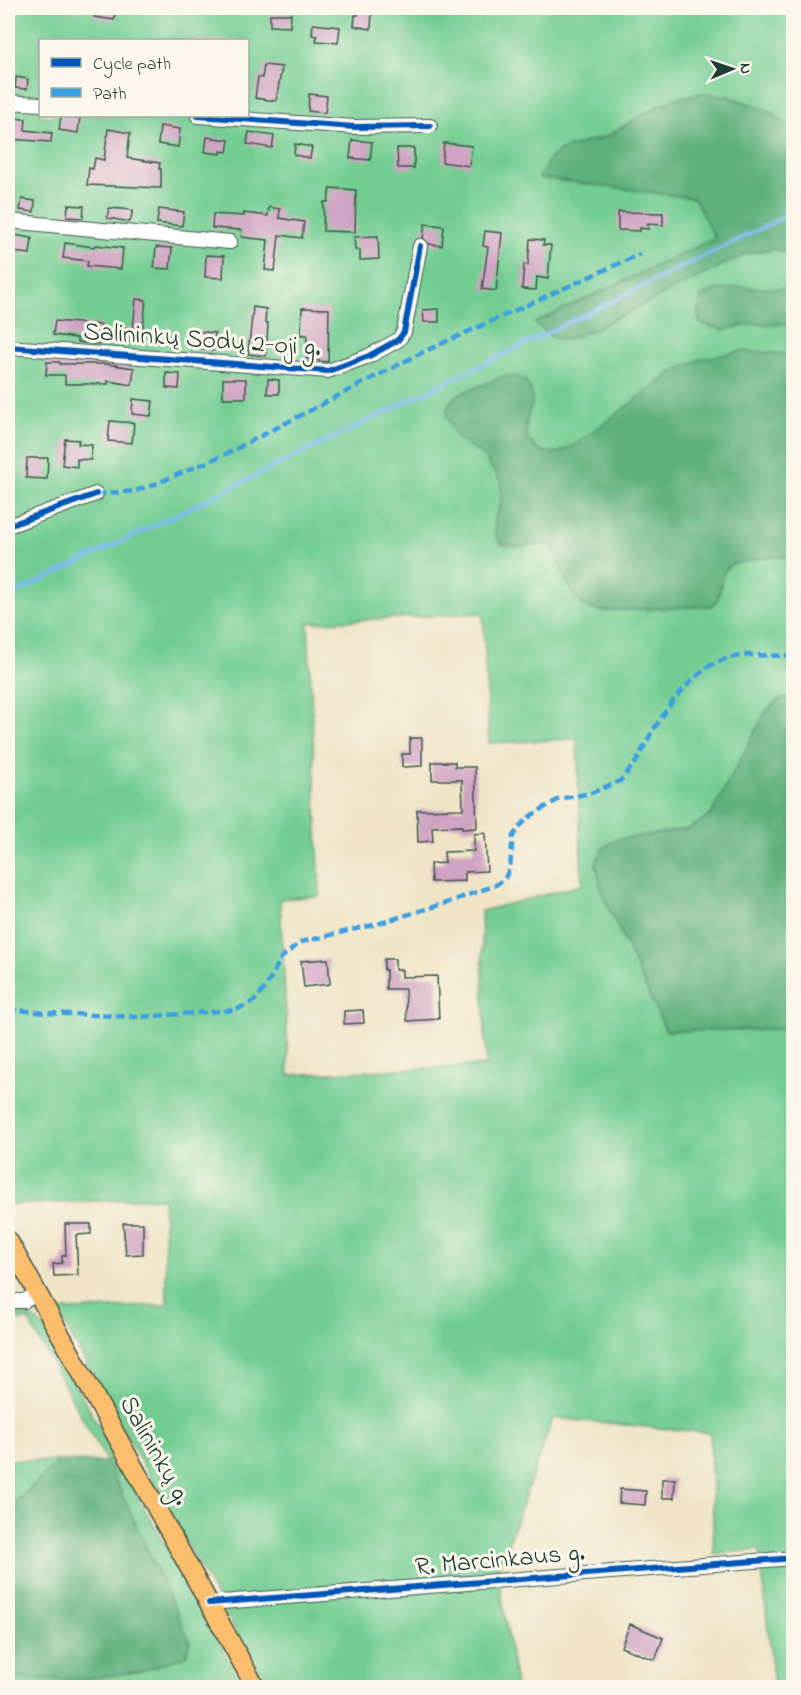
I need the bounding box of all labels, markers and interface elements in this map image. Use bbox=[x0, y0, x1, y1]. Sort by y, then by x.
legend bbox=[39, 39, 249, 117]
north arrow bbox=[702, 39, 762, 99]
text: Cycle path bbox=[93, 52, 171, 78]
text: N bbox=[733, 63, 757, 75]
text: Path bbox=[93, 82, 127, 108]
street label: Salininkų Sodų 2-oji g. bbox=[82, 314, 322, 368]
street label: Salininkų g. bbox=[108, 1389, 200, 1513]
street label: R. Marcinkaus g. bbox=[414, 1535, 586, 1587]

